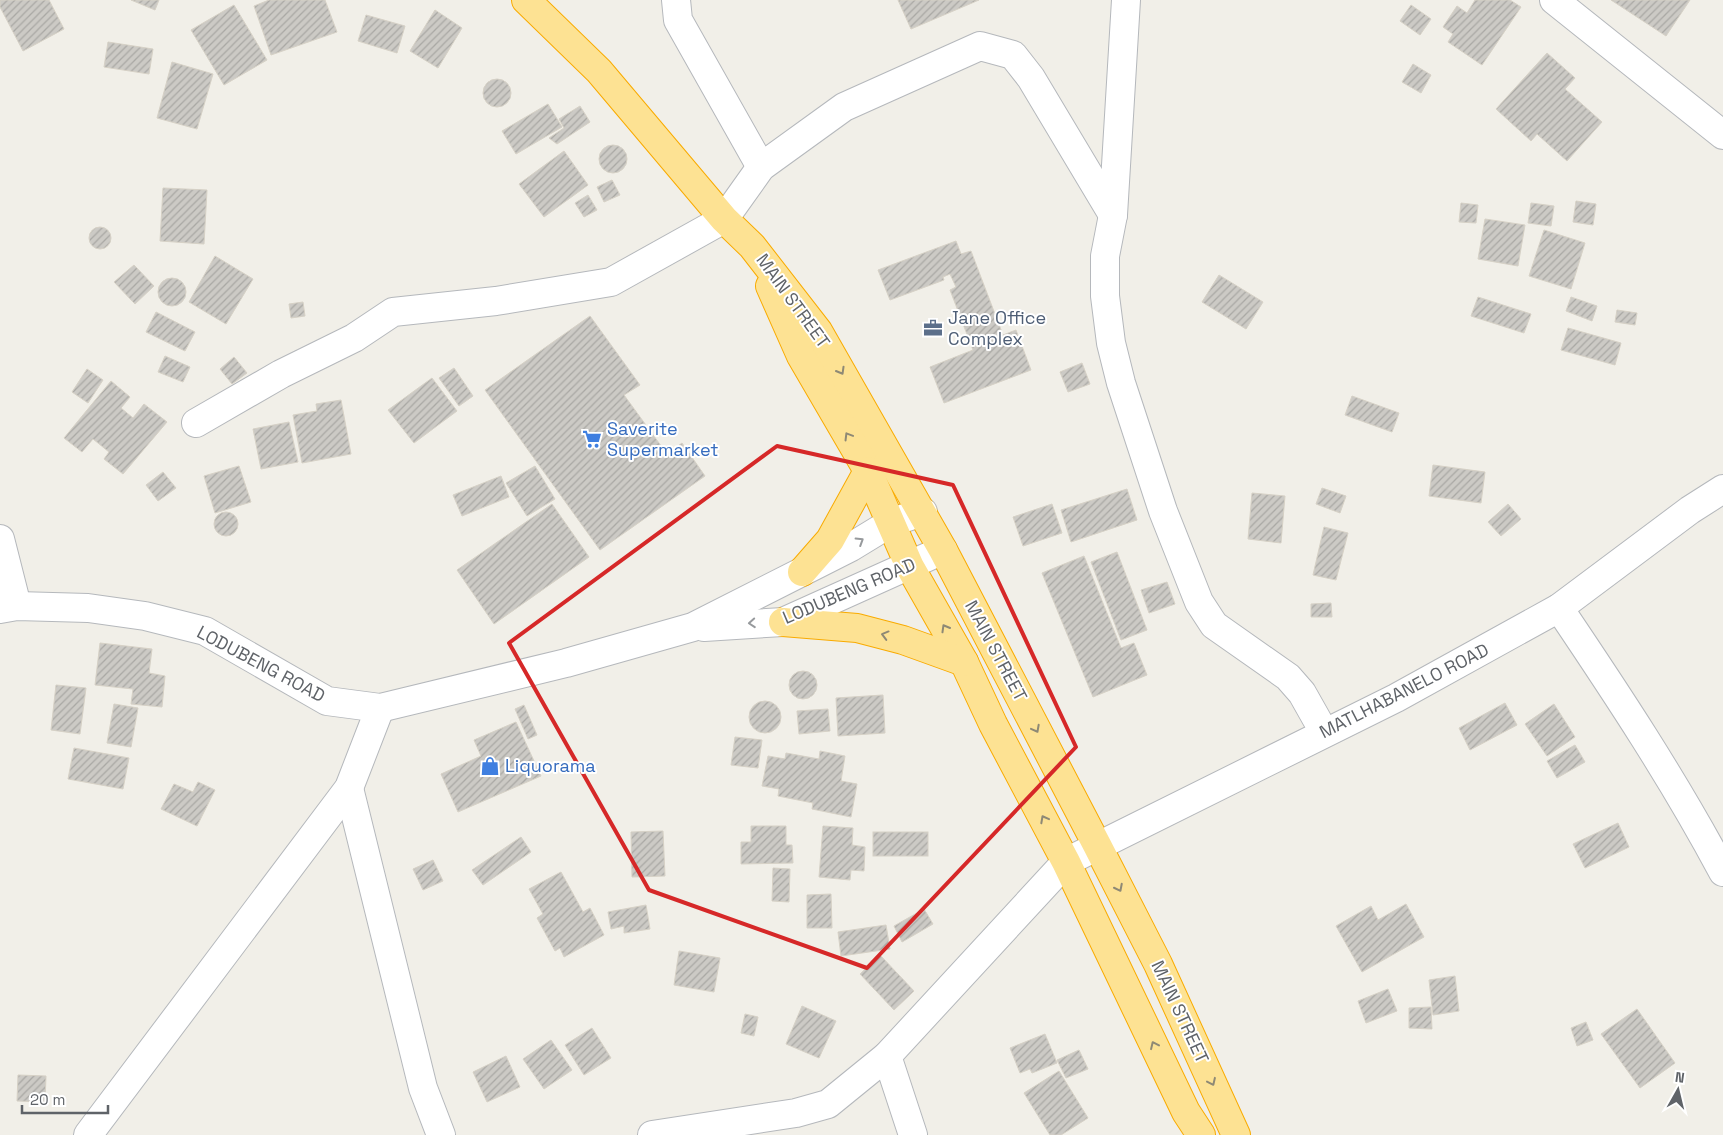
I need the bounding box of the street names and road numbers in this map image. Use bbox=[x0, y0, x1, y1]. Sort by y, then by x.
street label: MAIN STREET bbox=[751, 249, 836, 353]
street label: LODUBENG ROAD bbox=[779, 552, 919, 629]
street label: MAIN STREET bbox=[960, 596, 1033, 706]
street label: LODUBENG ROAD bbox=[193, 620, 329, 707]
street label: MATLHABANELO ROAD bbox=[1315, 638, 1492, 743]
street label: MAIN STREET bbox=[1147, 957, 1215, 1067]

